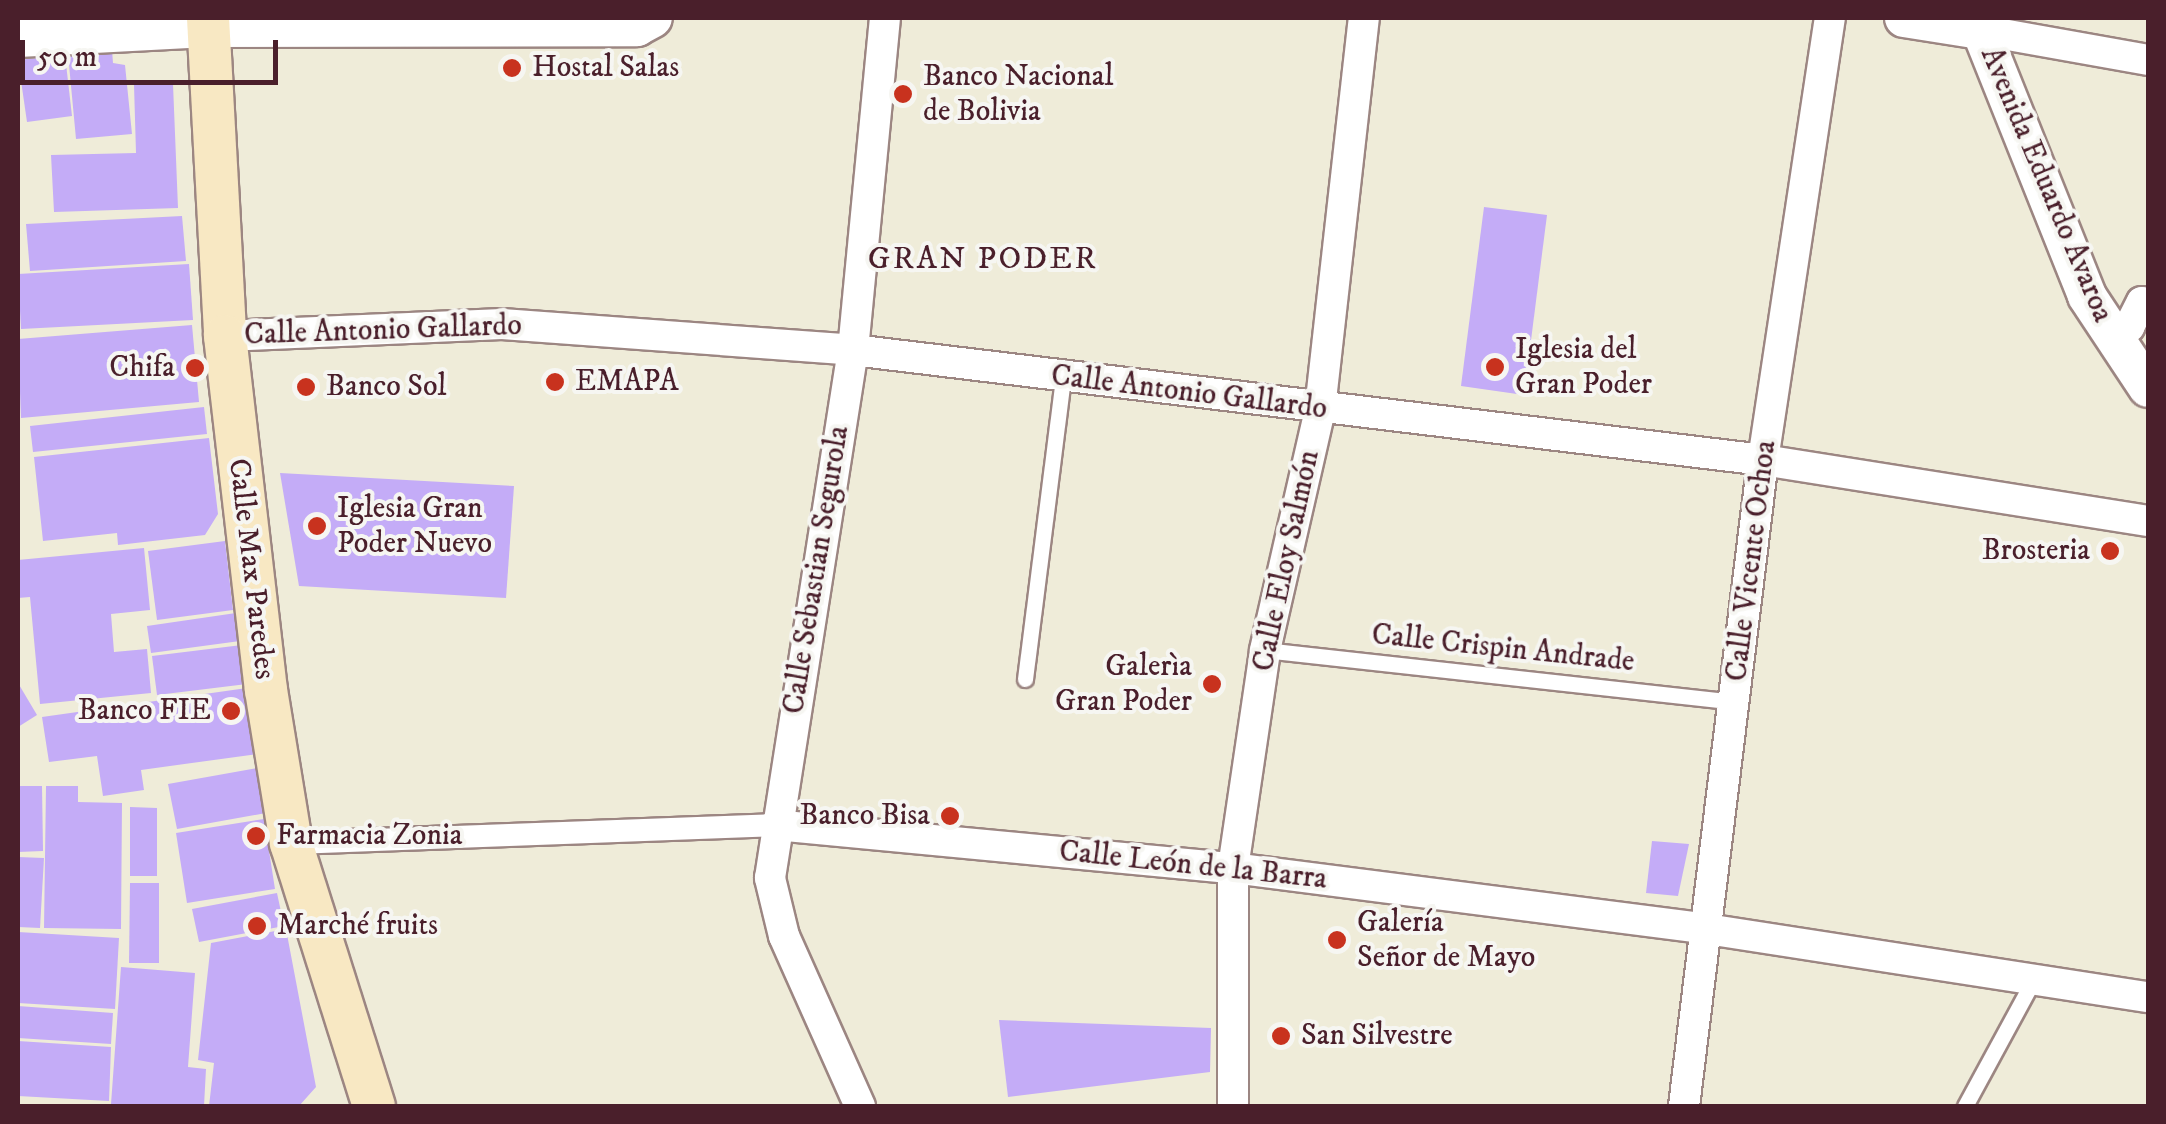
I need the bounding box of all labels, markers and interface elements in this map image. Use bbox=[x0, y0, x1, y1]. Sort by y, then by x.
scale bar bbox=[25, 20, 282, 82]
text: 50 m bbox=[37, 39, 97, 76]
street label: Avenida Eduardo Avaroa bbox=[1972, 42, 2120, 328]
place label: Hostal Salas bbox=[532, 50, 679, 86]
marker: Hostal Salas bbox=[501, 57, 523, 79]
place label: Banco Nacional de Bolivia bbox=[923, 59, 1114, 130]
marker: Banco Nacional de Bolivia bbox=[892, 83, 914, 105]
district label: GRAN PODER bbox=[868, 240, 1098, 278]
street label: Calle Antonio Gallardo bbox=[244, 308, 522, 354]
place label: Iglesia del Gran Poder bbox=[1515, 332, 1652, 402]
place label: Chifa bbox=[109, 350, 175, 386]
marker: Iglesia del Gran Poder bbox=[1484, 356, 1506, 378]
marker: Chifa bbox=[184, 357, 206, 379]
street label: Calle Antonio Gallardo bbox=[1049, 358, 1329, 428]
place label: EMAPA bbox=[575, 364, 678, 400]
place label: Banco Sol bbox=[326, 369, 446, 405]
marker: EMAPA bbox=[544, 371, 566, 393]
marker: Banco Sol bbox=[295, 376, 317, 398]
street label: Calle Sebastian Segurola bbox=[776, 423, 858, 717]
street label: Calle Vicente Ochoa bbox=[1719, 439, 1785, 683]
street label: Calle Eloy Salmón bbox=[1246, 447, 1328, 675]
street label: Calle Max Paredes bbox=[220, 457, 282, 681]
place label: Iglesia Gran Poder Nuevo bbox=[337, 491, 492, 562]
marker: Iglesia Gran Poder Nuevo bbox=[306, 515, 328, 537]
place label: Brosteria bbox=[1982, 533, 2090, 569]
marker: Brosteria bbox=[2099, 540, 2121, 562]
street label: Calle Crispin Andrade bbox=[1370, 617, 1636, 681]
place label: Galerìa Gran Poder bbox=[1055, 649, 1192, 720]
marker: Galerìa Gran Poder bbox=[1201, 673, 1223, 695]
place label: Banco FIE bbox=[78, 693, 211, 729]
marker: Banco FIE bbox=[220, 700, 242, 722]
place label: Banco Bisa bbox=[799, 798, 930, 834]
marker: Banco Bisa bbox=[939, 805, 961, 827]
place label: Farmacia Zonia bbox=[276, 818, 463, 854]
marker: Farmacia Zonia bbox=[245, 825, 267, 847]
street label: Calle León de la Barra bbox=[1057, 834, 1329, 898]
place label: Galería Señor de Mayo bbox=[1357, 905, 1535, 976]
place label: Marché fruits bbox=[277, 908, 438, 944]
marker: Marché fruits bbox=[246, 915, 268, 937]
marker: Galería Señor de Mayo bbox=[1326, 929, 1348, 951]
place label: San Silvestre bbox=[1301, 1018, 1453, 1054]
marker: San Silvestre bbox=[1270, 1025, 1292, 1047]

